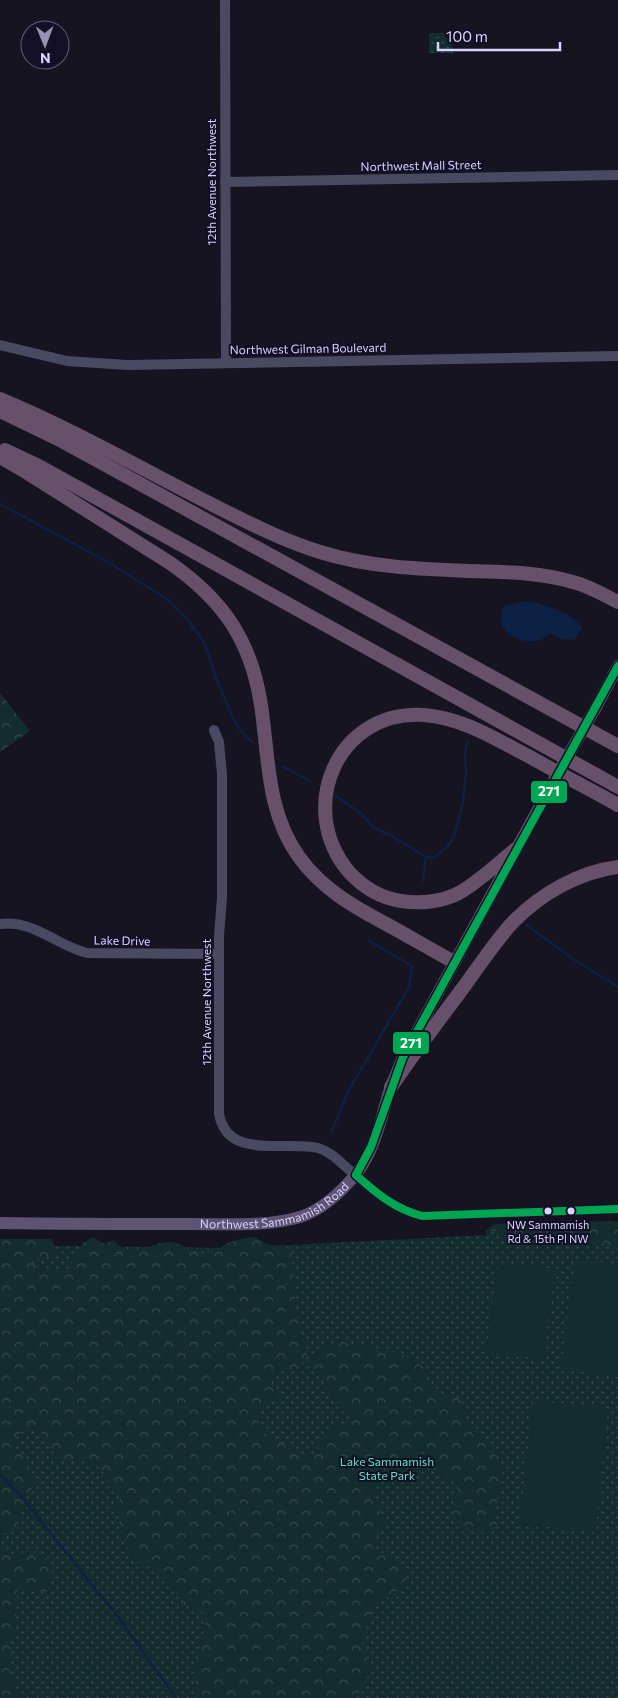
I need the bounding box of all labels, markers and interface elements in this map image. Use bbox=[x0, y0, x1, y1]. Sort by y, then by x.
north arrow bbox=[20, 20, 70, 70]
scale bar bbox=[438, 20, 560, 52]
text: 100 m bbox=[446, 27, 488, 45]
text: N bbox=[40, 50, 51, 67]
street label: 12th Avenue Northwest bbox=[204, 118, 218, 245]
street label: Northwest Mall Street bbox=[360, 157, 482, 173]
street label: Northwest Gilman Boulevard bbox=[230, 340, 386, 356]
line badge: 271 bbox=[530, 780, 568, 804]
text: 271 bbox=[538, 782, 560, 799]
street label: Lake Drive bbox=[93, 933, 151, 947]
street label: 12th Avenue Northwest bbox=[199, 938, 213, 1065]
line badge: 271 bbox=[392, 1031, 430, 1055]
text: 271 bbox=[400, 1034, 422, 1051]
street label: Northwest Sammamish Road bbox=[200, 1179, 351, 1230]
marker: NW Sammamish Rd & 15th Pl NW bbox=[543, 1206, 553, 1216]
unlabelled marker bbox=[566, 1206, 576, 1216]
place label: NW Sammamish Rd & 15th Pl NW bbox=[507, 1218, 589, 1245]
park label: Lake Sammamish State Park bbox=[340, 1454, 434, 1482]

